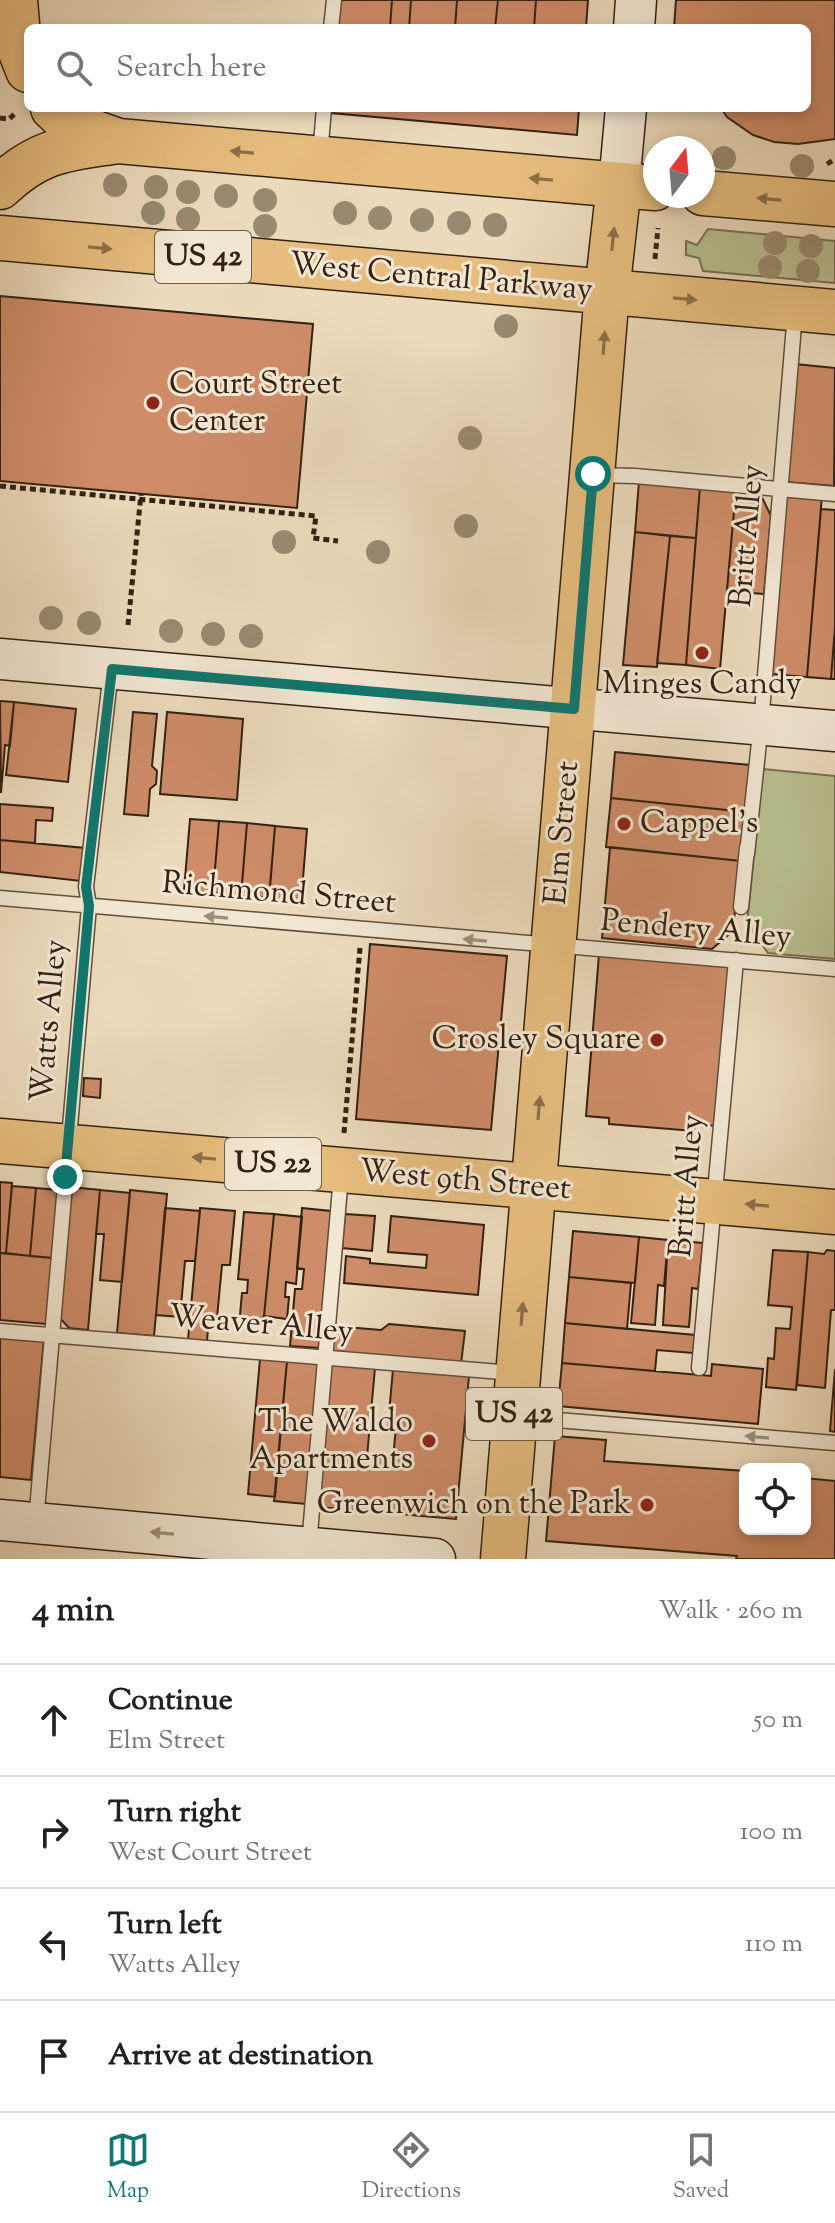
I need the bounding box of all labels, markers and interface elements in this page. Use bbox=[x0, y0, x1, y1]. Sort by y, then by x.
search box bbox=[24, 24, 811, 112]
icon: search bbox=[52, 46, 96, 90]
text: Search here bbox=[116, 47, 266, 90]
north arrow bbox=[643, 136, 715, 208]
one-way arrow bbox=[229, 145, 254, 158]
one-way arrow bbox=[528, 172, 553, 185]
one-way arrow bbox=[756, 192, 781, 205]
one-way arrow bbox=[607, 226, 620, 251]
road number: US 42 bbox=[155, 231, 251, 283]
one-way arrow bbox=[88, 241, 113, 254]
street label: West Central Parkway bbox=[287, 242, 595, 314]
one-way arrow bbox=[673, 293, 698, 306]
one-way arrow bbox=[598, 330, 611, 355]
place label: Court Street Center bbox=[169, 362, 342, 445]
marker: Court Street Center bbox=[144, 394, 162, 412]
route start bbox=[575, 456, 611, 492]
street label: Britt Alley bbox=[719, 462, 777, 610]
marker: Minges Candy bbox=[693, 644, 711, 662]
place label: Minges Candy bbox=[602, 662, 802, 708]
street label: Elm Street bbox=[534, 759, 592, 907]
place label: Cappel's bbox=[640, 801, 758, 847]
marker: Cappel's bbox=[615, 815, 633, 833]
street label: Richmond Street bbox=[160, 861, 398, 927]
street label: Pendery Alley bbox=[599, 899, 793, 961]
one-way arrow bbox=[203, 910, 228, 923]
one-way arrow bbox=[462, 933, 487, 946]
street label: Watts Alley bbox=[20, 938, 80, 1104]
place label: Crosley Square bbox=[431, 1017, 641, 1063]
marker: Crosley Square bbox=[648, 1031, 666, 1049]
one-way arrow bbox=[533, 1095, 546, 1120]
street label: Britt Alley bbox=[659, 1112, 717, 1260]
road number: US 22 bbox=[225, 1138, 321, 1190]
street label: West 9th Street bbox=[357, 1149, 573, 1213]
one-way arrow bbox=[191, 1152, 216, 1165]
route end bbox=[47, 1159, 83, 1195]
one-way arrow bbox=[744, 1198, 769, 1211]
street label: Weaver Alley bbox=[167, 1294, 355, 1356]
one-way arrow bbox=[516, 1301, 529, 1326]
road number: US 42 bbox=[466, 1388, 562, 1440]
place label: The Waldo Apartments bbox=[249, 1400, 413, 1483]
one-way arrow bbox=[744, 1430, 769, 1443]
marker: The Waldo Apartments bbox=[420, 1432, 438, 1450]
map controls bbox=[739, 1463, 811, 1535]
button: locate bbox=[739, 1463, 811, 1535]
place label: Greenwich on the Park bbox=[317, 1482, 631, 1528]
marker: Greenwich on the Park bbox=[638, 1496, 656, 1514]
one-way arrow bbox=[149, 1526, 174, 1539]
text: 4 min bbox=[32, 1587, 114, 1636]
text: Walk · 260 m bbox=[658, 1593, 803, 1630]
text: Continue bbox=[108, 1680, 233, 1723]
icon: ahead bbox=[32, 1698, 76, 1742]
text: 50 m bbox=[753, 1702, 803, 1739]
text: Elm Street bbox=[108, 1723, 225, 1760]
text: Turn right bbox=[108, 1792, 241, 1835]
icon: right bbox=[32, 1810, 76, 1854]
text: 100 m bbox=[740, 1814, 803, 1851]
text: West Court Street bbox=[108, 1835, 312, 1872]
text: Turn left bbox=[108, 1904, 222, 1947]
icon: left bbox=[32, 1922, 76, 1966]
text: 110 m bbox=[745, 1926, 803, 1963]
text: Watts Alley bbox=[108, 1947, 241, 1984]
icon: arrive bbox=[32, 2034, 76, 2078]
text: Arrive at destination bbox=[108, 2035, 373, 2078]
tab: Map bbox=[106, 2128, 150, 2208]
tab: Directions bbox=[362, 2128, 461, 2208]
tab: Saved bbox=[673, 2128, 729, 2208]

